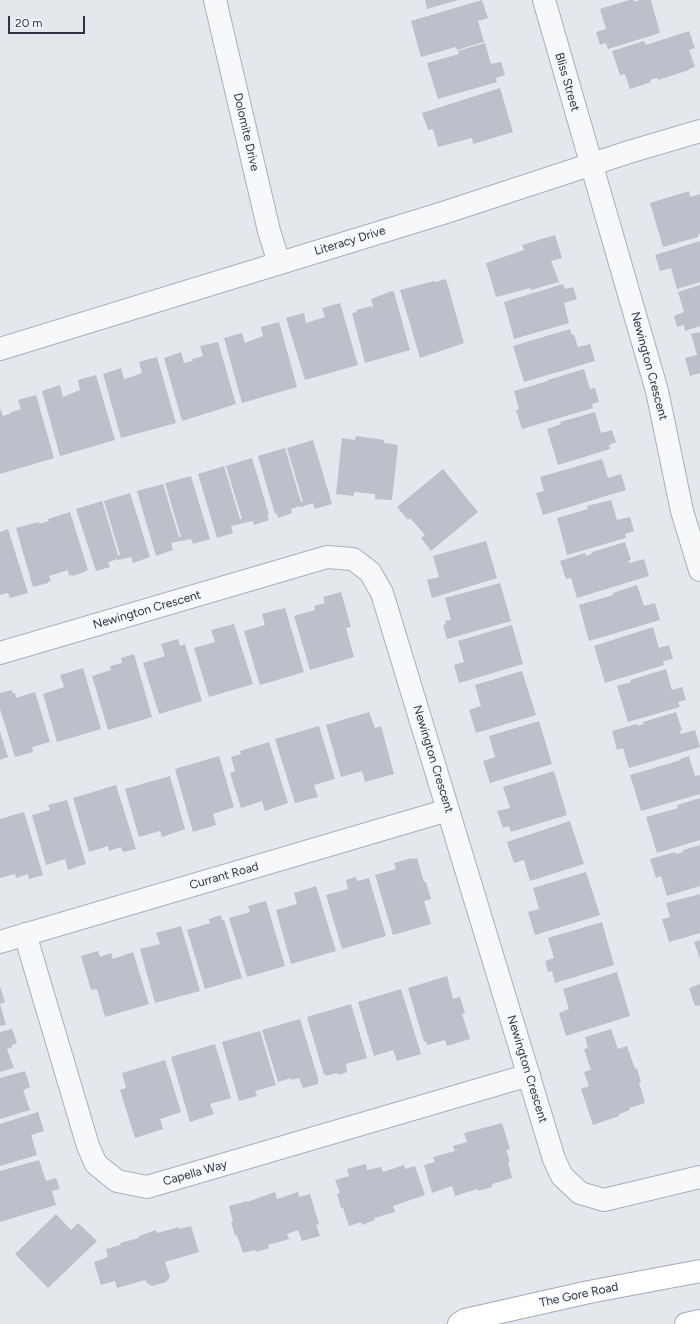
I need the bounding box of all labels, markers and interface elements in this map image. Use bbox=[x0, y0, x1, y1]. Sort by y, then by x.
scale bar bbox=[10, 8, 87, 34]
text: 20 m bbox=[15, 16, 43, 30]
street label: Bliss Street bbox=[552, 51, 582, 113]
street label: Dolomite Drive bbox=[230, 92, 262, 172]
street label: Literacy Drive bbox=[313, 223, 387, 259]
street label: Newington Crescent bbox=[628, 310, 670, 422]
street label: Newington Crescent bbox=[91, 588, 203, 632]
street label: Newington Crescent bbox=[410, 703, 456, 815]
street label: Currant Road bbox=[188, 859, 260, 893]
street label: Newington Crescent bbox=[504, 1013, 550, 1125]
street label: Capella Way bbox=[161, 1157, 229, 1189]
street label: The Gore Road bbox=[538, 1280, 620, 1310]

